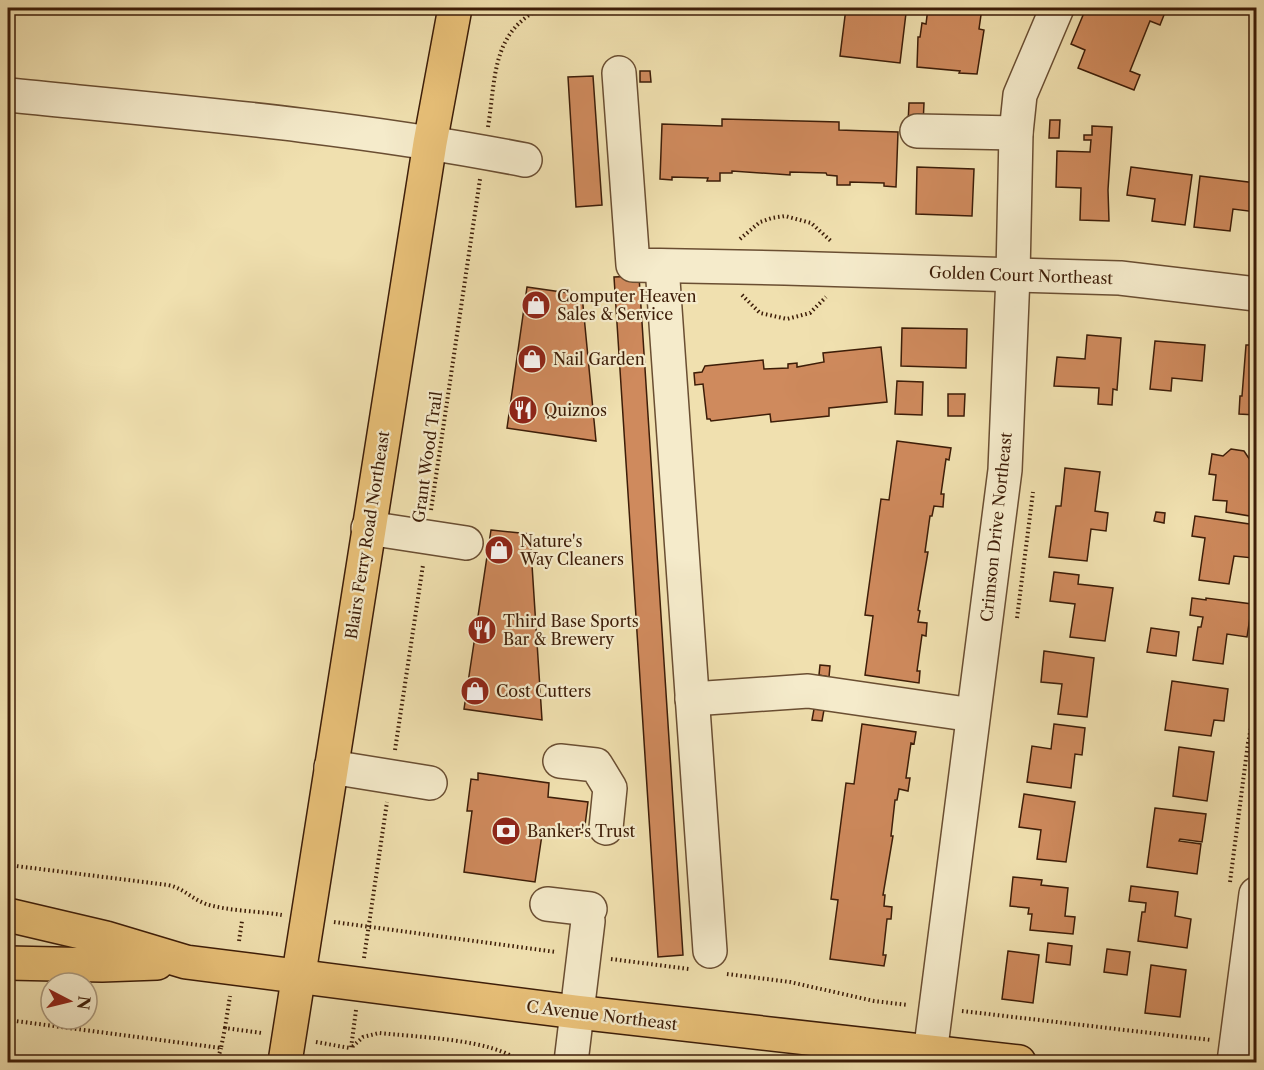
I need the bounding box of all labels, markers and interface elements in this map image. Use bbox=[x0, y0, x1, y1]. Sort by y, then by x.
street label: Golden Court Northeast bbox=[929, 262, 1114, 288]
place label: Computer Heaven Sales & Service bbox=[557, 286, 697, 324]
shop icon: Computer Heaven Sales & Service bbox=[520, 289, 552, 321]
shop icon: Nail Garden bbox=[516, 343, 548, 375]
place label: Nail Garden bbox=[553, 349, 645, 369]
street label: Grant Wood Trail bbox=[408, 390, 446, 524]
restaurant icon: Quiznos bbox=[507, 394, 539, 426]
place label: Quiznos bbox=[544, 400, 607, 420]
street label: Blairs Ferry Road Northeast bbox=[341, 429, 393, 641]
street label: Crimson Drive Northeast bbox=[976, 431, 1016, 623]
place label: Nature's Way Cleaners bbox=[519, 531, 624, 569]
shop icon: Nature's Way Cleaners bbox=[483, 534, 515, 566]
place label: Third Base Sports Bar & Brewery bbox=[503, 611, 639, 649]
restaurant icon: Third Base Sports Bar & Brewery bbox=[466, 614, 498, 646]
shop icon: Cost Cutters bbox=[459, 675, 491, 707]
place label: Cost Cutters bbox=[496, 681, 591, 701]
bank icon: Banker's Trust bbox=[490, 815, 522, 847]
place label: Banker's Trust bbox=[527, 821, 636, 841]
north arrow bbox=[39, 971, 99, 1031]
text: N bbox=[73, 995, 95, 1011]
street label: C Avenue Northeast bbox=[525, 996, 679, 1034]

